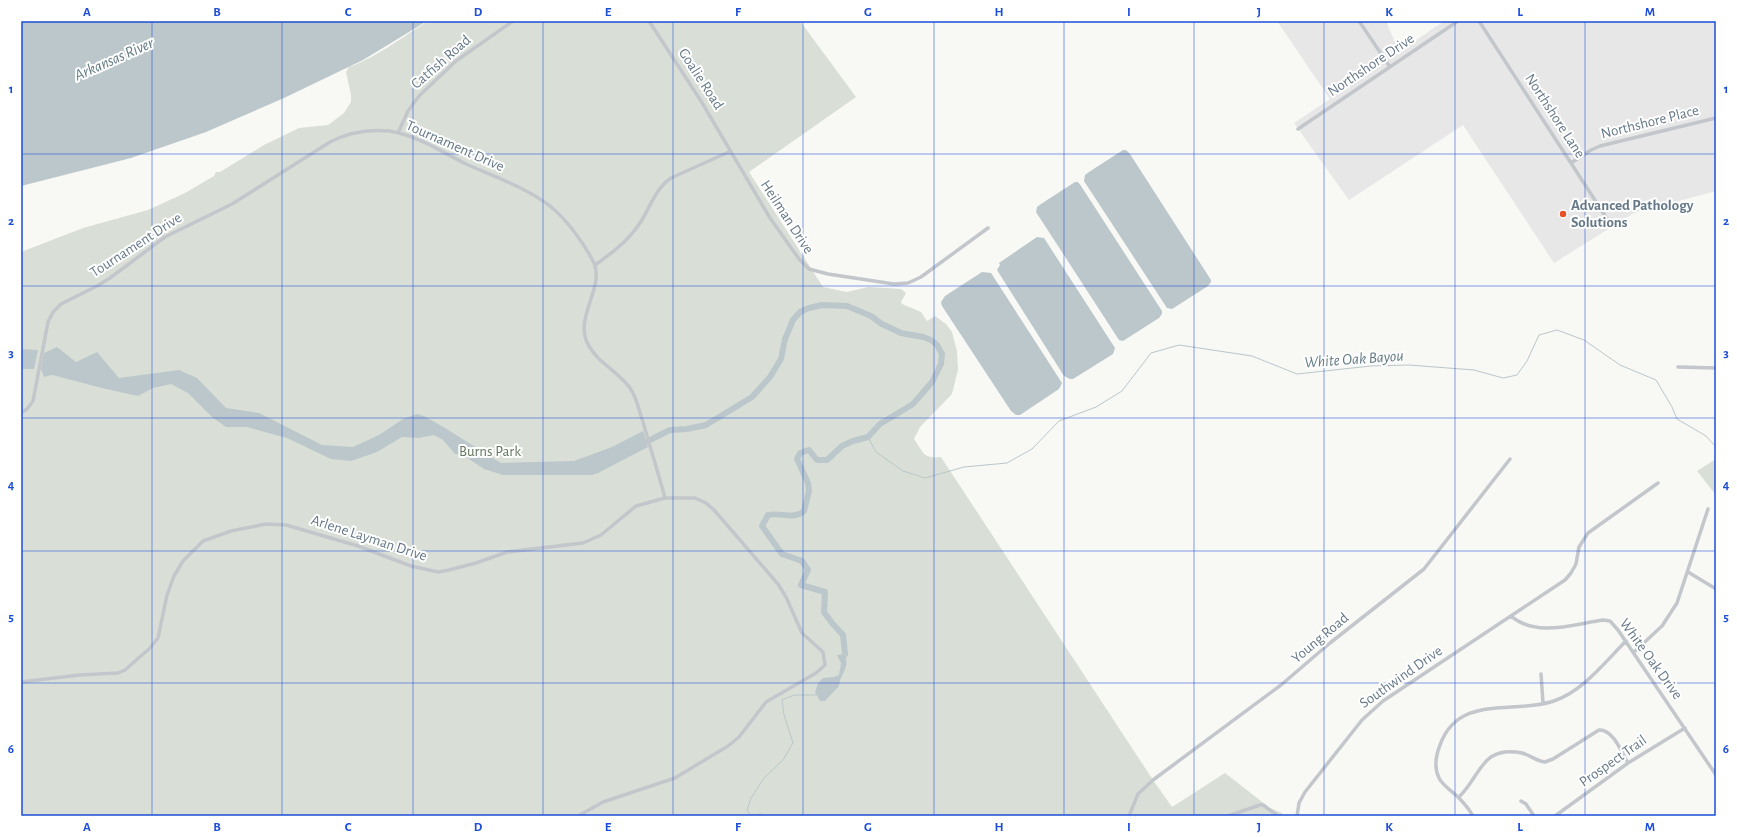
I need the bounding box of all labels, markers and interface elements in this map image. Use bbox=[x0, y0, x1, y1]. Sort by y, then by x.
text: A bbox=[83, 6, 91, 19]
text: B bbox=[213, 6, 221, 19]
text: C bbox=[345, 6, 352, 19]
text: D bbox=[474, 6, 483, 19]
text: E bbox=[605, 6, 612, 19]
text: F bbox=[735, 6, 742, 19]
text: G bbox=[864, 6, 872, 19]
text: H bbox=[994, 6, 1004, 19]
text: I bbox=[1127, 6, 1131, 19]
text: J bbox=[1257, 6, 1261, 19]
text: K bbox=[1385, 6, 1393, 19]
text: L bbox=[1517, 6, 1523, 19]
text: M bbox=[1645, 6, 1655, 19]
street label: Northshore Drive bbox=[1325, 31, 1417, 99]
street label: Catfish Road bbox=[408, 32, 474, 92]
water label: Arkansas River bbox=[71, 34, 157, 84]
street label: Goalie Road bbox=[676, 46, 726, 112]
street label: Northshore Lane bbox=[1522, 71, 1588, 161]
text: 1 bbox=[9, 83, 13, 96]
text: 1 bbox=[1724, 83, 1728, 96]
street label: Northshore Place bbox=[1599, 103, 1701, 141]
street label: Tournament Drive bbox=[404, 118, 506, 174]
street label: Heilman Drive bbox=[758, 178, 816, 257]
place label: Advanced Pathology Solutions bbox=[1571, 198, 1694, 230]
marker: Advanced Pathology Solutions bbox=[1558, 209, 1568, 219]
street label: Tournament Drive bbox=[88, 210, 184, 280]
text: 2 bbox=[8, 215, 14, 228]
text: 2 bbox=[1723, 215, 1729, 228]
text: 3 bbox=[8, 347, 14, 360]
text: 3 bbox=[1723, 347, 1729, 360]
water label: White Oak Bayou bbox=[1304, 348, 1404, 370]
park label: Burns Park bbox=[459, 444, 521, 459]
text: 4 bbox=[8, 479, 15, 492]
text: 4 bbox=[1723, 479, 1730, 492]
street label: Arlene Layman Drive bbox=[309, 512, 429, 564]
street label: Young Road bbox=[1289, 610, 1351, 666]
text: 5 bbox=[8, 611, 14, 624]
text: 5 bbox=[1723, 611, 1729, 624]
street label: White Oak Drive bbox=[1617, 616, 1685, 702]
street label: Southwind Drive bbox=[1357, 643, 1445, 711]
street label: Prospect Trail bbox=[1577, 732, 1649, 790]
text: 6 bbox=[8, 743, 14, 756]
text: 6 bbox=[1723, 743, 1729, 756]
text: A bbox=[83, 821, 91, 834]
text: B bbox=[213, 821, 221, 834]
text: C bbox=[345, 821, 352, 834]
text: D bbox=[474, 821, 483, 834]
text: E bbox=[605, 821, 612, 834]
text: F bbox=[735, 821, 742, 834]
text: G bbox=[864, 821, 872, 834]
text: H bbox=[994, 821, 1004, 834]
text: I bbox=[1127, 821, 1131, 834]
text: J bbox=[1257, 821, 1261, 834]
text: K bbox=[1385, 821, 1393, 834]
text: L bbox=[1517, 821, 1523, 834]
text: M bbox=[1645, 821, 1655, 834]

